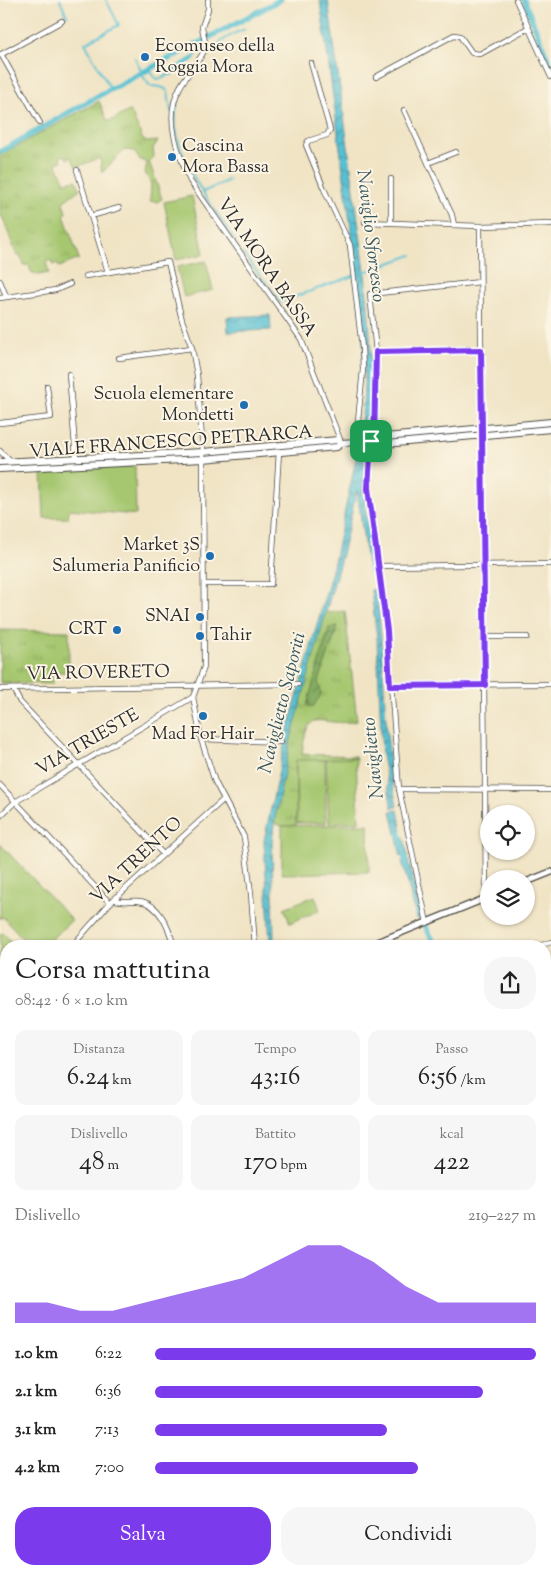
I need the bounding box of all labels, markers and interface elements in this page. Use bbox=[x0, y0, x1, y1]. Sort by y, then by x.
place label: Ecomuseo della Roggia Mora bbox=[155, 34, 275, 81]
marker: Ecomuseo della Roggia Mora bbox=[139, 51, 151, 63]
place label: Cascina Mora Bassa bbox=[182, 134, 269, 181]
marker: Cascina Mora Bassa bbox=[166, 151, 178, 163]
water label: Naviglio Sforzesco bbox=[348, 168, 392, 304]
street label: VIA MORA BASSA bbox=[210, 193, 322, 343]
place label: Scuola elementare Mondetti bbox=[93, 382, 234, 429]
marker: Scuola elementare Mondetti bbox=[238, 399, 250, 411]
street label: VIALE FRANCESCO PETRARCA bbox=[28, 420, 314, 466]
pin bbox=[350, 420, 392, 462]
icon: arrive bbox=[357, 427, 385, 455]
place label: Market 3S Salumeria Panificio bbox=[52, 533, 200, 580]
marker: Market 3S Salumeria Panificio bbox=[204, 550, 216, 562]
place label: SNAI bbox=[145, 604, 190, 630]
marker: SNAI bbox=[194, 611, 206, 623]
place label: CRT bbox=[68, 617, 107, 643]
place label: Tahir bbox=[210, 623, 252, 649]
marker: CRT bbox=[111, 624, 123, 636]
water label: Naviglietto Saporiti bbox=[252, 629, 314, 776]
marker: Tahir bbox=[194, 630, 206, 642]
street label: VIA ROVERETO bbox=[26, 660, 170, 688]
street label: VIA TRIESTE bbox=[31, 703, 145, 783]
marker: Mad For Hair bbox=[197, 710, 209, 722]
water label: Naviglietto bbox=[356, 716, 392, 800]
place label: Mad For Hair bbox=[151, 722, 255, 748]
map controls bbox=[480, 805, 535, 925]
button: locate bbox=[480, 805, 535, 860]
street label: VIA TRENTO bbox=[85, 811, 189, 911]
button: layers bbox=[480, 870, 535, 925]
text: Corsa mattutina bbox=[15, 951, 211, 991]
button: share bbox=[484, 957, 536, 1009]
text: 08:42 · 6 × 1.0 km bbox=[15, 990, 128, 1013]
text: Distanza bbox=[73, 1040, 125, 1060]
text: Tempo bbox=[254, 1040, 296, 1060]
text: Passo bbox=[435, 1040, 468, 1060]
text: 6.24 bbox=[67, 1060, 109, 1096]
text: 43:16 bbox=[250, 1060, 301, 1096]
text: 6:56 bbox=[418, 1060, 458, 1096]
text: km bbox=[109, 1071, 132, 1091]
text: /km bbox=[458, 1071, 486, 1091]
text: Dislivello bbox=[71, 1125, 128, 1145]
text: Battito bbox=[255, 1125, 296, 1145]
text: kcal bbox=[440, 1125, 464, 1145]
text: 48 bbox=[79, 1145, 104, 1181]
text: 170 bbox=[244, 1145, 277, 1181]
text: 422 bbox=[434, 1145, 470, 1181]
text: m bbox=[104, 1156, 119, 1176]
text: bpm bbox=[277, 1156, 307, 1176]
text: Dislivello bbox=[15, 1205, 80, 1228]
text: 219–227 m bbox=[468, 1205, 536, 1228]
text: 1.0 km bbox=[15, 1343, 58, 1366]
text: 6:22 bbox=[95, 1343, 122, 1366]
text: 2.1 km bbox=[15, 1381, 57, 1404]
text: 6:36 bbox=[95, 1381, 121, 1404]
text: 3.1 km bbox=[15, 1419, 56, 1442]
text: 7:13 bbox=[95, 1419, 119, 1442]
text: 4.2 km bbox=[15, 1457, 60, 1480]
text: 7:00 bbox=[95, 1457, 124, 1480]
button: Salva bbox=[15, 1507, 271, 1565]
button: Condividi bbox=[281, 1507, 536, 1565]

